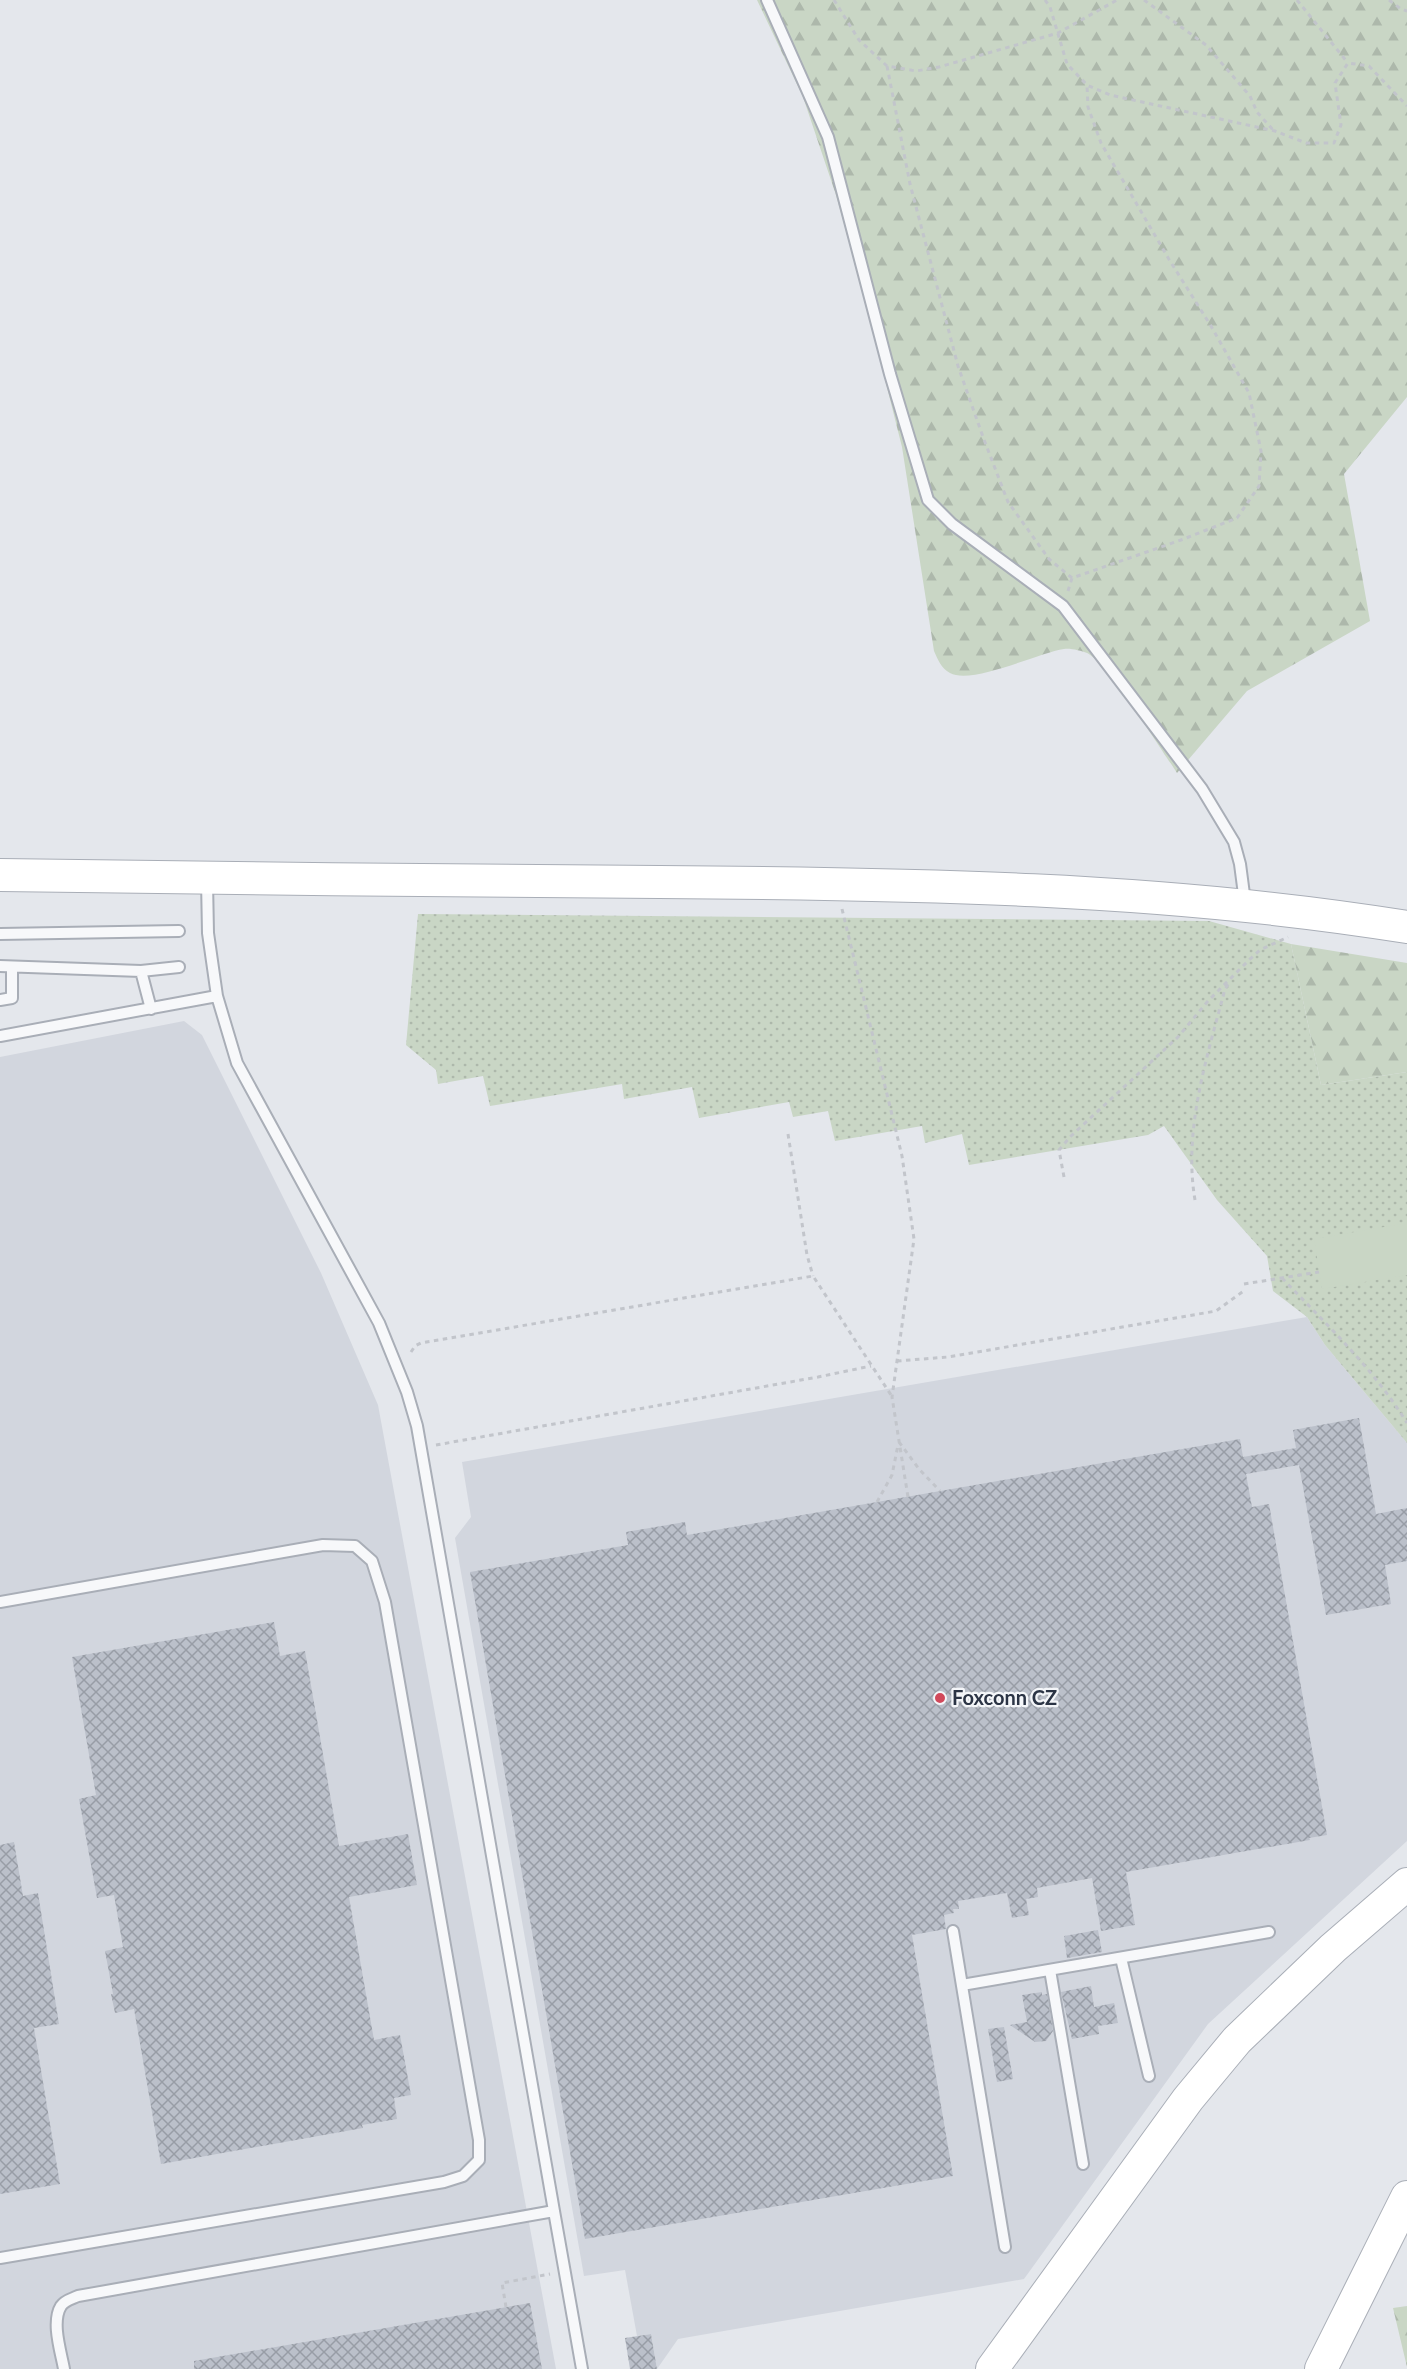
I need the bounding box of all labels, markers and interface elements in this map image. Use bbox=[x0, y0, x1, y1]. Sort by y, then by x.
place label: Foxconn CZ bbox=[952, 1685, 1057, 1709]
marker: Foxconn CZ bbox=[933, 1691, 947, 1705]

